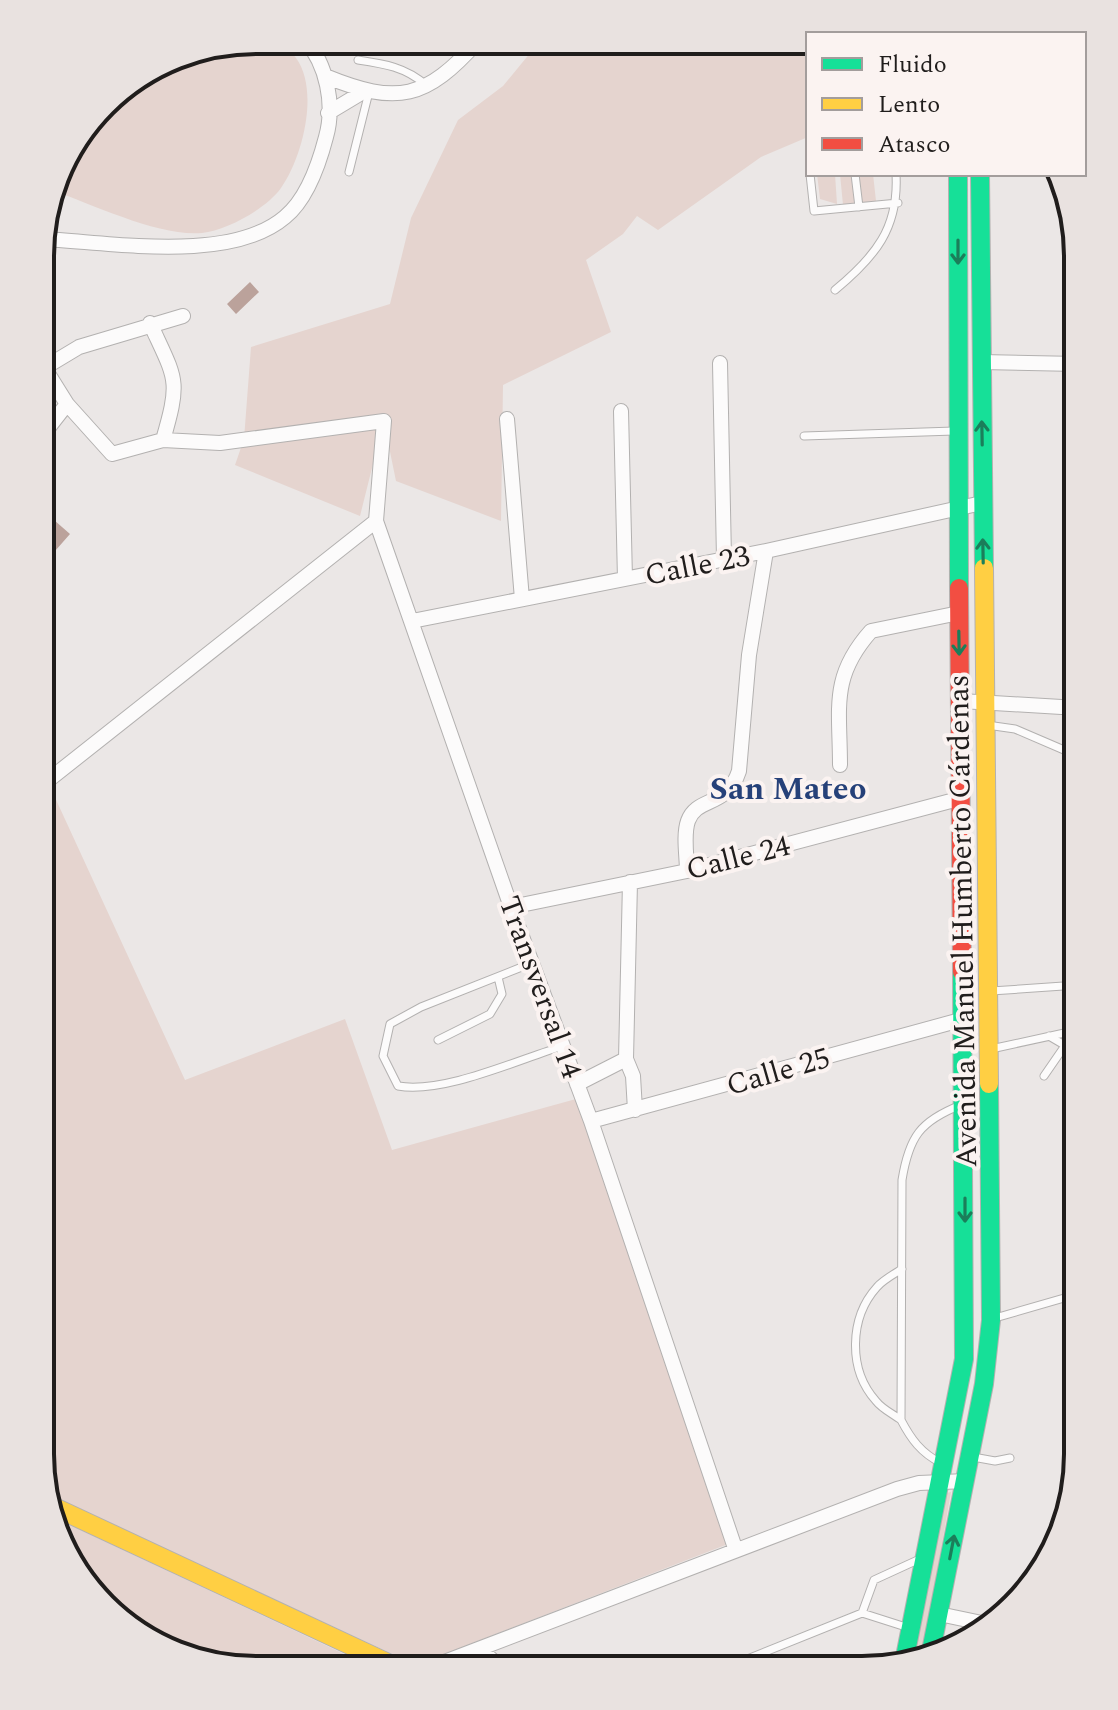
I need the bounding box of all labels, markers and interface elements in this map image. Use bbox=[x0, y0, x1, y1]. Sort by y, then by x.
legend bbox=[806, 32, 1086, 176]
text: Fluido bbox=[878, 47, 947, 83]
text: Lento bbox=[878, 87, 940, 123]
text: Atasco bbox=[878, 127, 950, 163]
one-way arrow bbox=[950, 238, 966, 265]
one-way arrow bbox=[974, 420, 989, 447]
street label: Calle 23 bbox=[641, 533, 754, 599]
one-way arrow bbox=[975, 538, 991, 565]
one-way arrow bbox=[952, 629, 967, 656]
street label: Avenida Manuel Humberto Cárdenas bbox=[936, 674, 990, 1168]
district label: San Mateo bbox=[709, 765, 867, 814]
street label: Calle 24 bbox=[681, 823, 795, 893]
street label: Transversal 14 bbox=[486, 890, 594, 1085]
street label: Calle 25 bbox=[721, 1035, 836, 1109]
one-way arrow bbox=[957, 1196, 973, 1223]
one-way arrow bbox=[946, 1535, 961, 1561]

